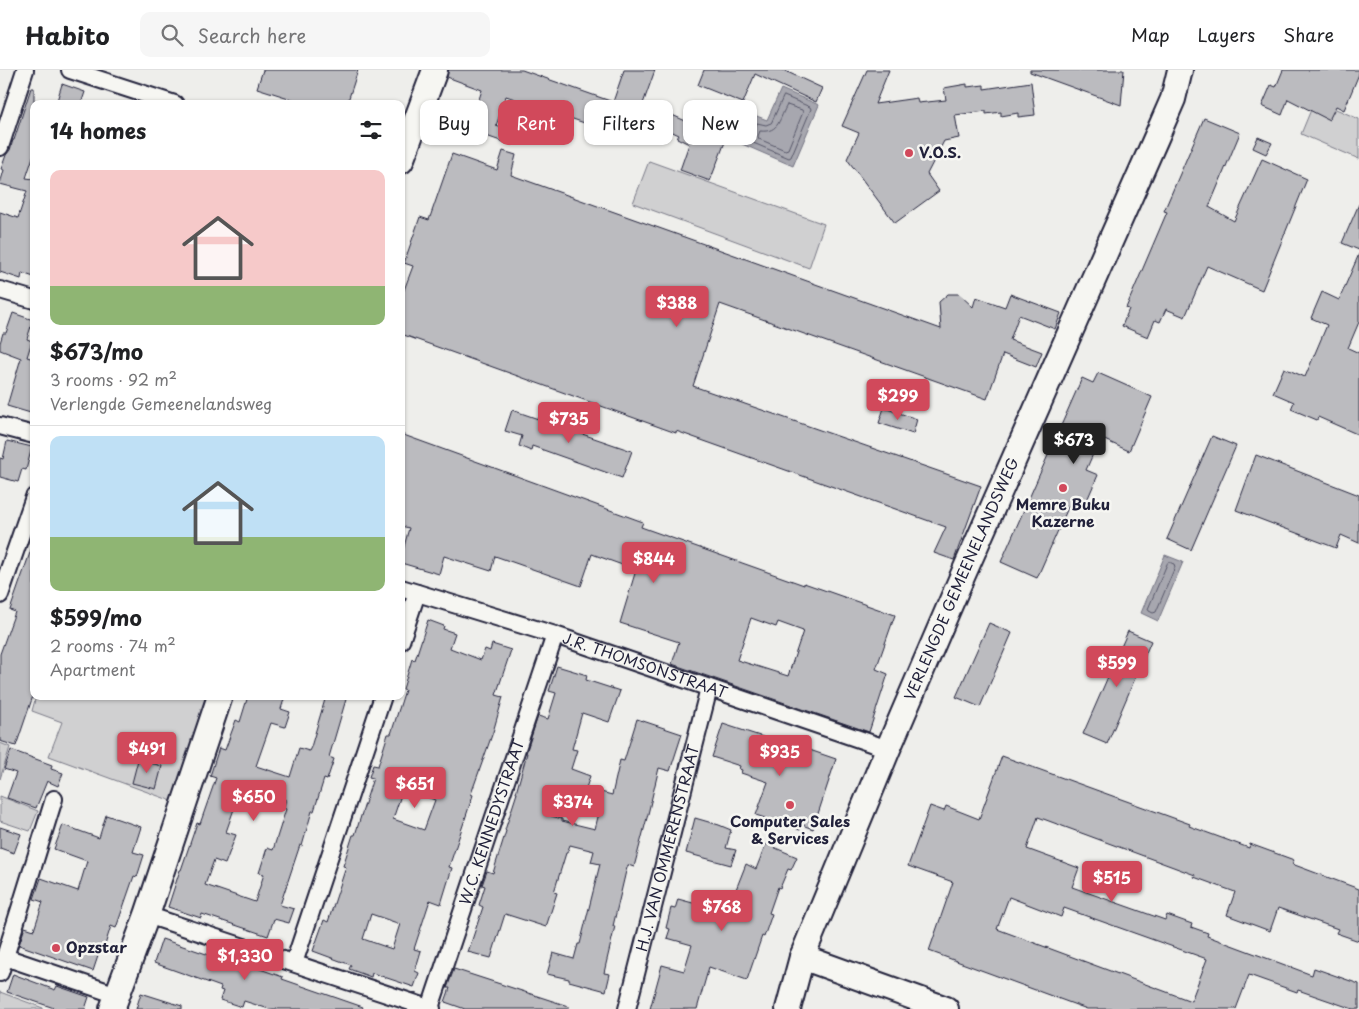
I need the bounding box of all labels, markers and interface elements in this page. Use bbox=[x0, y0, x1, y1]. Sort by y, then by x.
search box bbox=[140, 12, 490, 57]
text: Habito bbox=[25, 17, 110, 53]
icon: search bbox=[158, 21, 186, 49]
text: Search here bbox=[198, 21, 306, 49]
text: Map bbox=[1131, 21, 1170, 48]
text: Layers bbox=[1198, 21, 1255, 48]
text: Share bbox=[1283, 21, 1334, 48]
chip: Buy bbox=[420, 100, 488, 145]
chip: Rent bbox=[498, 100, 574, 145]
chip: Filters bbox=[584, 100, 673, 145]
chip: New bbox=[683, 100, 757, 145]
text: 14 homes bbox=[50, 114, 146, 146]
icon: filters bbox=[357, 116, 385, 144]
place label: V.O.S. bbox=[919, 140, 961, 163]
marker: V.O.S. bbox=[903, 147, 915, 159]
icon: home bbox=[173, 203, 263, 293]
pin: $388 bbox=[647, 286, 707, 328]
text: $388 bbox=[657, 290, 697, 314]
text: $673/mo bbox=[50, 335, 143, 367]
text: 3 rooms · 92 m² bbox=[50, 367, 177, 391]
pin: $299 bbox=[868, 378, 928, 421]
text: $299 bbox=[878, 383, 918, 407]
text: Verlengde Gemeenelandsweg bbox=[50, 391, 272, 415]
pin: $735 bbox=[539, 402, 599, 444]
text: $735 bbox=[549, 406, 589, 430]
pin: $673 bbox=[1044, 422, 1104, 465]
text: $673 bbox=[1054, 427, 1094, 451]
street label: VERLENGDE GEMEENELANDSWEG bbox=[897, 453, 1023, 704]
icon: home bbox=[173, 468, 263, 558]
marker: Memre Buku Kazerne bbox=[1057, 482, 1069, 494]
place label: Memre Buku Kazerne bbox=[1016, 492, 1110, 532]
pin: $844 bbox=[624, 542, 684, 584]
text: $844 bbox=[633, 546, 675, 570]
text: $599/mo bbox=[50, 601, 142, 633]
street label: J.R. THOMSONSTRAAT bbox=[560, 625, 732, 703]
text: 2 rooms · 74 m² bbox=[50, 633, 176, 657]
pin: $599 bbox=[1087, 646, 1147, 688]
text: $599 bbox=[1097, 650, 1137, 674]
text: Apartment bbox=[50, 657, 135, 681]
pin: $491 bbox=[117, 732, 177, 774]
pin: $935 bbox=[750, 734, 810, 777]
street label: W.C. KENNEDYSTRAAT bbox=[452, 735, 530, 908]
text: $491 bbox=[128, 736, 166, 760]
text: $935 bbox=[760, 739, 800, 763]
street label: H.J. VAN OMMERENSTRAAT bbox=[629, 741, 704, 954]
pin: $651 bbox=[385, 766, 445, 809]
text: $651 bbox=[396, 771, 434, 795]
pin: $650 bbox=[224, 780, 284, 822]
text: $650 bbox=[232, 784, 276, 808]
pin: $374 bbox=[543, 784, 603, 827]
text: $374 bbox=[553, 789, 593, 813]
marker: Computer Sales & Services bbox=[784, 799, 796, 811]
place label: Computer Sales & Services bbox=[730, 809, 850, 849]
pin: $515 bbox=[1082, 860, 1142, 903]
text: $515 bbox=[1093, 865, 1131, 889]
pin: $768 bbox=[692, 890, 752, 932]
text: $768 bbox=[702, 894, 742, 918]
place label: Opzstar bbox=[66, 935, 127, 958]
pin: $1,330 bbox=[204, 938, 286, 981]
marker: Opzstar bbox=[50, 942, 62, 954]
text: $1,330 bbox=[217, 943, 273, 967]

